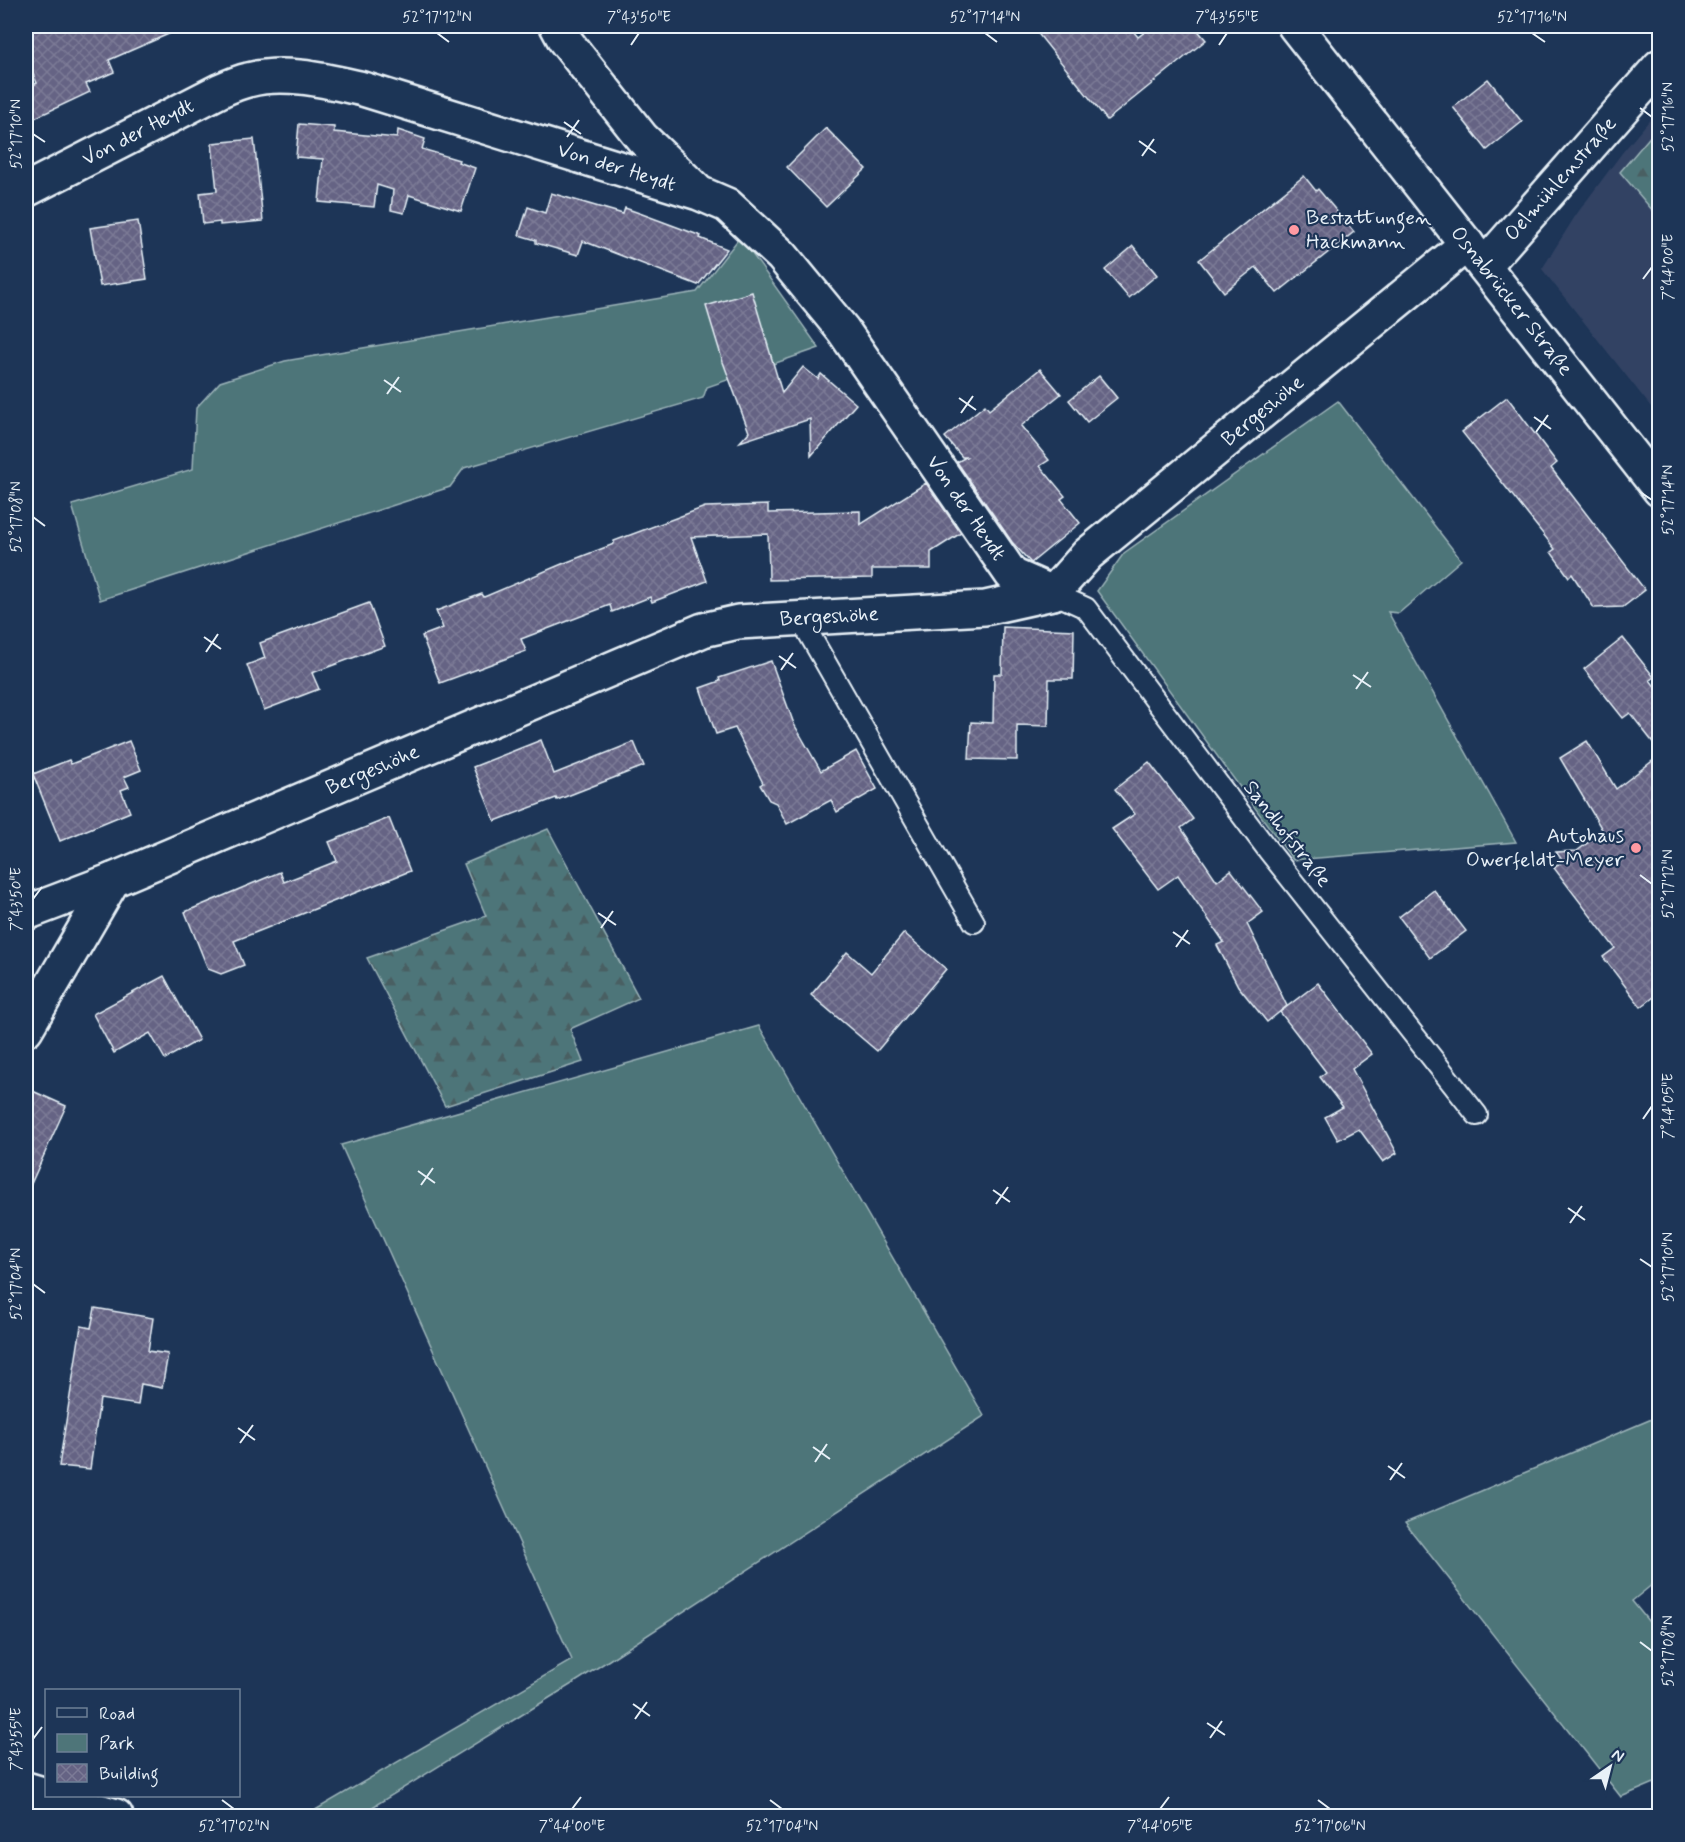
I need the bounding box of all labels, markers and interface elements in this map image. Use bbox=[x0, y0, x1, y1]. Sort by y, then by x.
text: 52°17'12"N bbox=[402, 8, 472, 28]
text: 7°43'50"E bbox=[607, 8, 671, 28]
text: 52°17'14"N bbox=[950, 8, 1020, 28]
text: 7°43'55"E bbox=[1195, 8, 1259, 28]
text: 52°17'16"N bbox=[1497, 8, 1567, 28]
text: 52°17'16"N bbox=[1659, 82, 1679, 152]
street label: Von der Heydt bbox=[77, 92, 199, 173]
text: 52°17'10"N bbox=[7, 99, 27, 169]
street label: Oelmühlenstraße bbox=[1498, 111, 1623, 247]
street label: Von der Heydt bbox=[554, 136, 679, 199]
place label: Bestattungen Hackmann bbox=[1306, 204, 1432, 256]
street label: Osnabrücker Straße bbox=[1444, 220, 1579, 382]
marker: Bestattungen Hackmann bbox=[1287, 223, 1301, 237]
text: 7°44'00"E bbox=[1659, 234, 1679, 300]
street label: Bergeshöhe bbox=[1216, 369, 1310, 453]
street label: Von der Heydt bbox=[920, 450, 1012, 567]
text: 52°17'14"N bbox=[1659, 465, 1679, 535]
text: 52°17'08"N bbox=[7, 481, 27, 553]
street label: Bergeshöhe bbox=[779, 600, 879, 634]
street label: Bergeshöhe bbox=[321, 738, 424, 802]
street label: Sandhofstraße bbox=[1236, 775, 1338, 893]
place label: Autohaus Owerfeldt-Meyer bbox=[1466, 822, 1624, 874]
marker: Autohaus Owerfeldt-Meyer bbox=[1629, 841, 1643, 855]
text: 52°17'12"N bbox=[1659, 849, 1679, 919]
text: 7°43'50"E bbox=[7, 867, 27, 931]
text: 7°44'05"E bbox=[1659, 1073, 1679, 1139]
text: 52°17'10"N bbox=[1659, 1232, 1679, 1302]
text: 52°17'04"N bbox=[7, 1248, 27, 1320]
text: 52°17'08"N bbox=[1659, 1615, 1679, 1687]
legend bbox=[45, 1689, 240, 1797]
text: Road bbox=[99, 1702, 135, 1726]
text: 7°43'55"E bbox=[7, 1707, 27, 1771]
text: Park bbox=[99, 1732, 135, 1756]
north arrow bbox=[1580, 1737, 1640, 1797]
text: N bbox=[1607, 1744, 1628, 1768]
text: Building bbox=[99, 1762, 159, 1788]
text: 52°17'02"N bbox=[198, 1817, 270, 1837]
text: 7°44'00"E bbox=[539, 1817, 605, 1837]
text: 52°17'04"N bbox=[746, 1817, 818, 1837]
text: 7°44'05"E bbox=[1127, 1817, 1193, 1837]
text: 52°17'06"N bbox=[1294, 1817, 1366, 1837]

